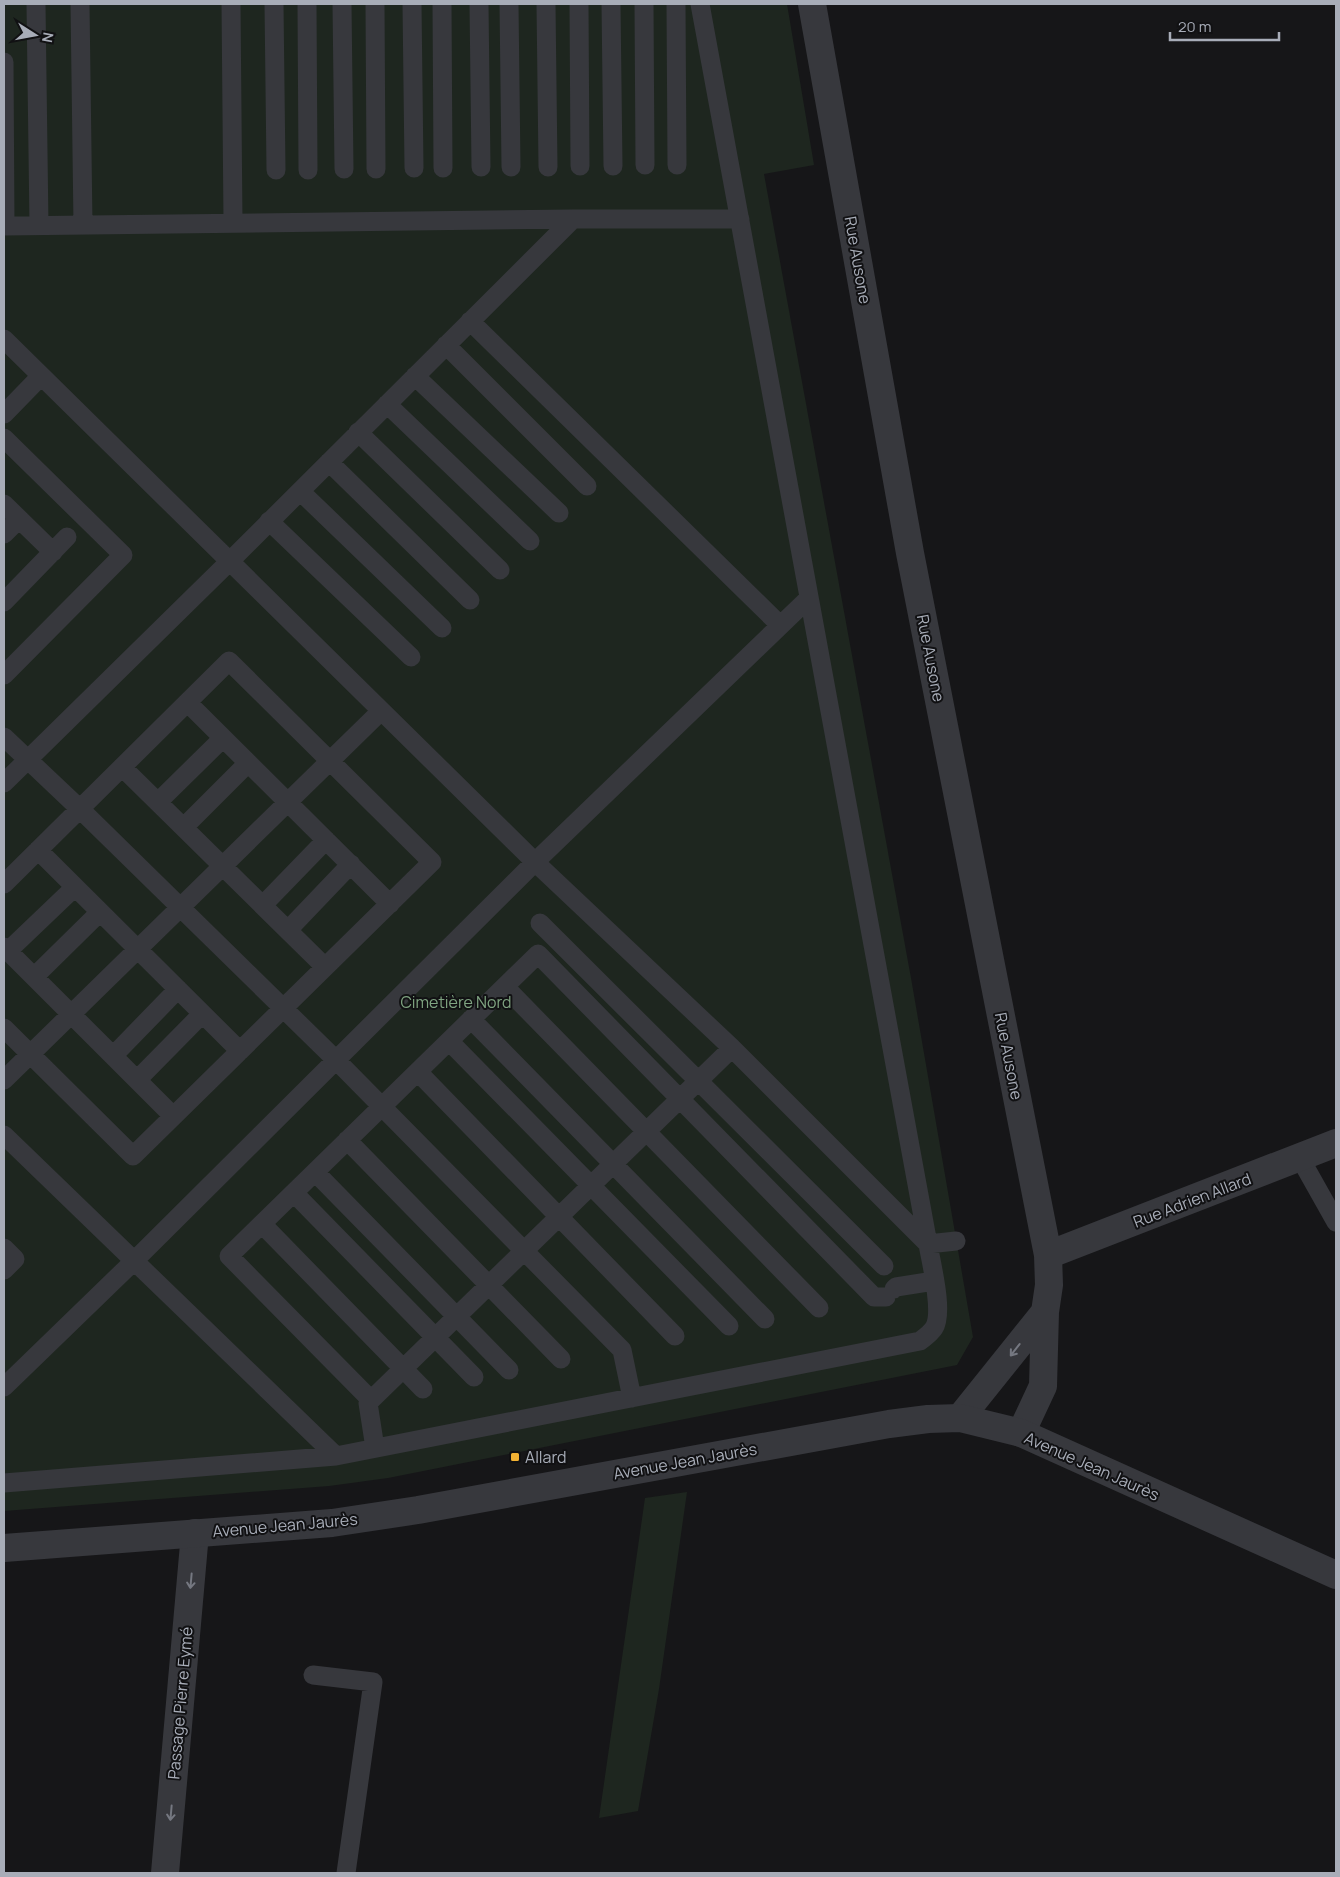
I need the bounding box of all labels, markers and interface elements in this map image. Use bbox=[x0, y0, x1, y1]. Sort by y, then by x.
north arrow bbox=[10, 10, 60, 60]
scale bar bbox=[1170, 10, 1279, 42]
text: 20 m bbox=[1178, 16, 1211, 37]
text: N bbox=[38, 31, 59, 44]
street label: Rue Ausone bbox=[839, 215, 877, 305]
street label: Rue Ausone bbox=[912, 612, 950, 704]
park label: Cimetière Nord bbox=[400, 991, 512, 1013]
street label: Rue Ausone bbox=[990, 1010, 1028, 1102]
street label: Rue Adrien Allard bbox=[1130, 1167, 1254, 1233]
one-way arrow bbox=[1009, 1344, 1020, 1357]
street label: Avenue Jean Jaurès bbox=[1021, 1426, 1163, 1506]
street label: Avenue Jean Jaurès bbox=[611, 1438, 759, 1484]
place label: Allard bbox=[525, 1446, 567, 1468]
marker: Allard bbox=[509, 1451, 521, 1463]
street label: Avenue Jean Jaurès bbox=[212, 1508, 358, 1542]
one-way arrow bbox=[186, 1573, 196, 1589]
street label: Passage Pierre Eymé bbox=[162, 1626, 198, 1780]
one-way arrow bbox=[166, 1805, 175, 1821]

